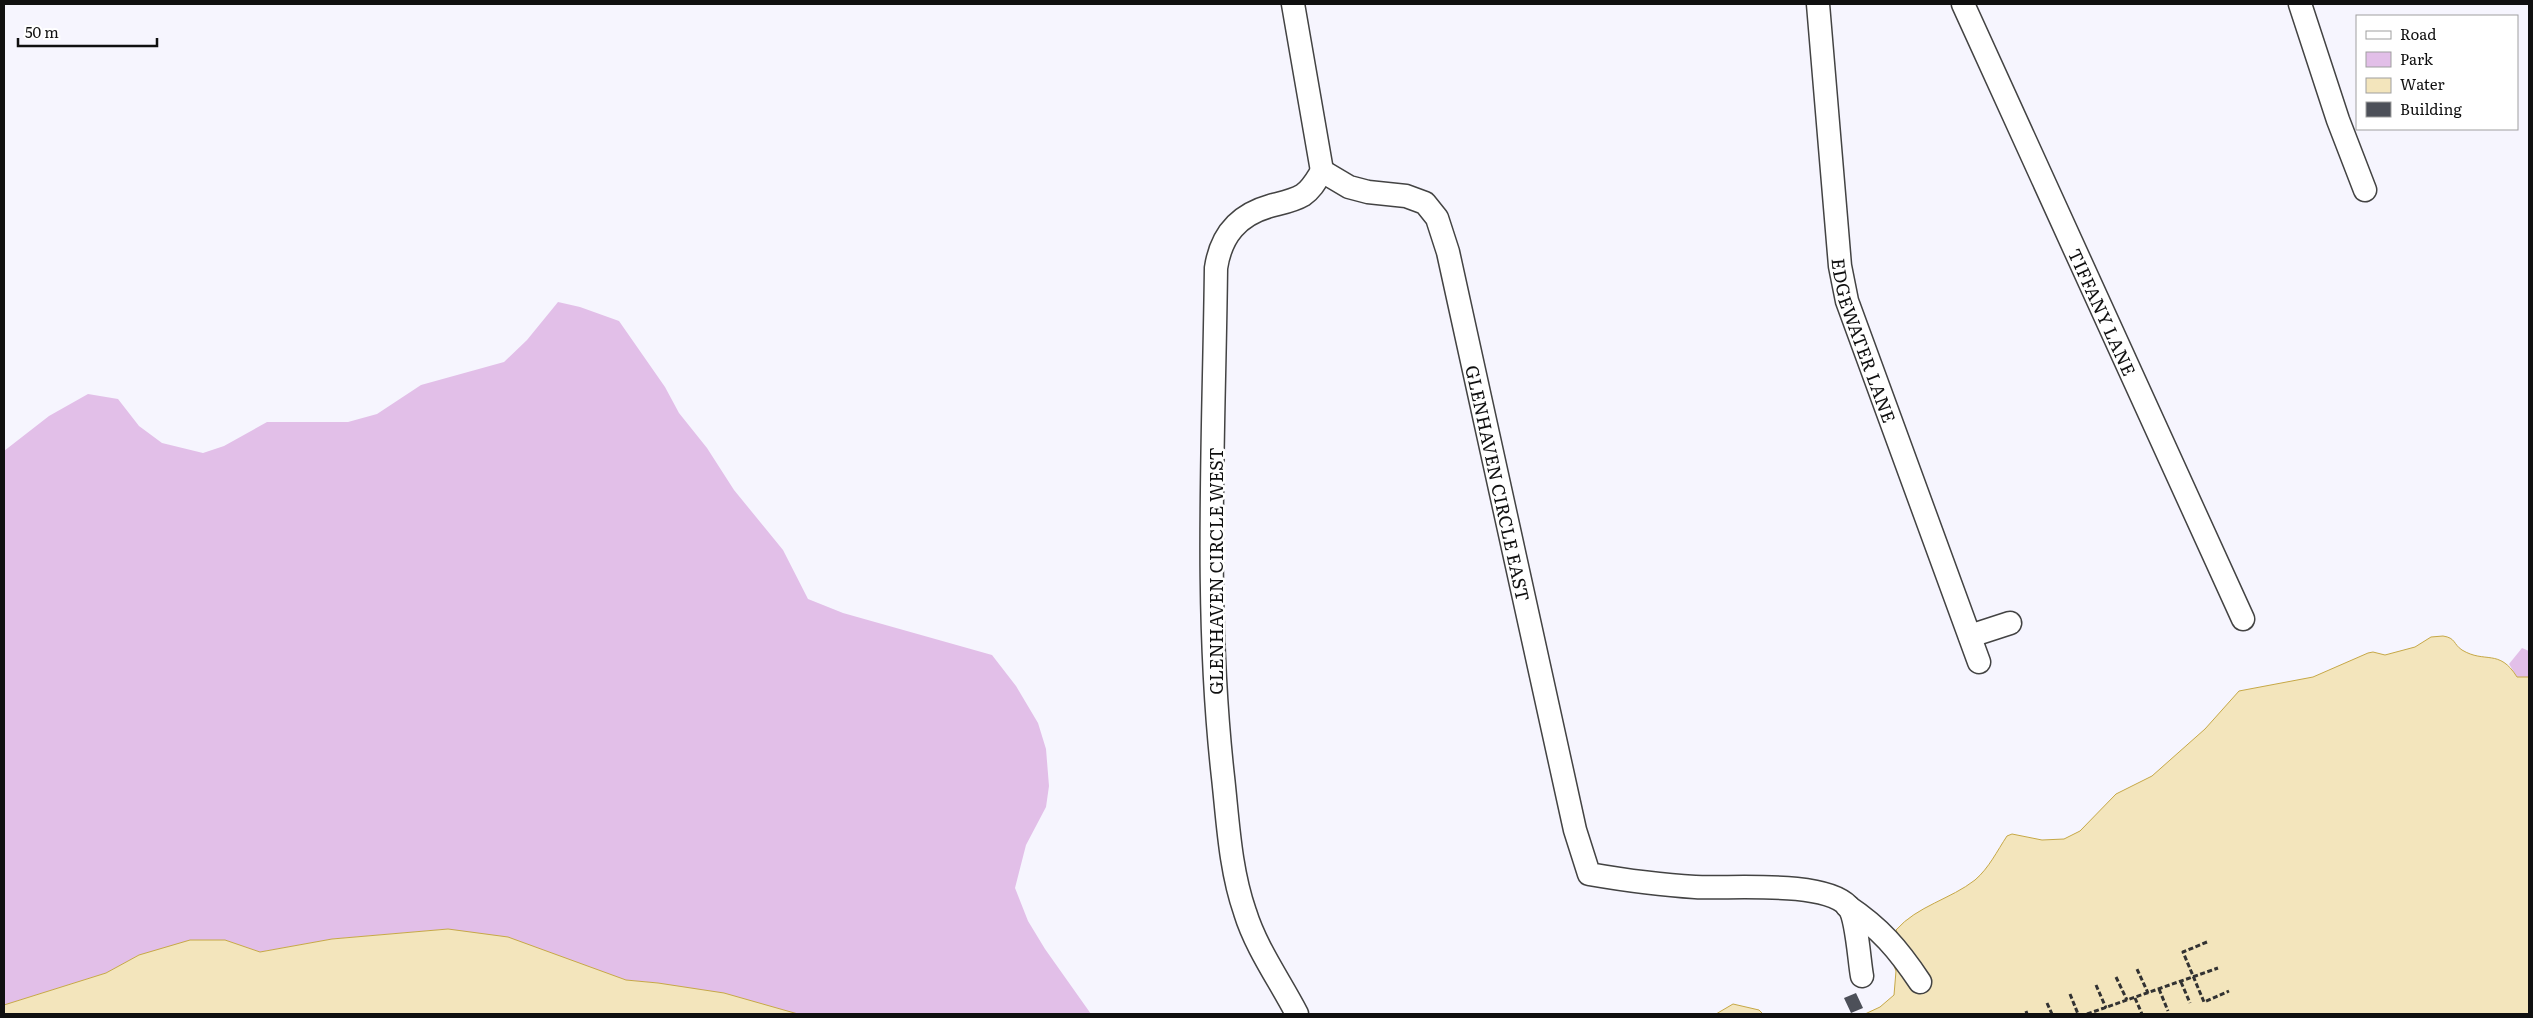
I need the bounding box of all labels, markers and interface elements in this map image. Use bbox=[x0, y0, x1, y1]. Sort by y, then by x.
scale bar bbox=[18, 15, 156, 47]
legend bbox=[2356, 15, 2518, 130]
text: 50 m bbox=[25, 20, 59, 43]
text: Road bbox=[2400, 22, 2436, 45]
text: Park bbox=[2400, 47, 2434, 70]
text: Water bbox=[2400, 72, 2445, 95]
text: Building bbox=[2400, 97, 2462, 120]
street label: TIFFANY LANE bbox=[2062, 244, 2144, 380]
street label: EDGEWATER LANE bbox=[1826, 257, 1904, 426]
street label: GLENHAVEN CIRCLE EAST bbox=[1460, 362, 1538, 604]
street label: GLENHAVEN CIRCLE WEST bbox=[1202, 447, 1229, 695]

